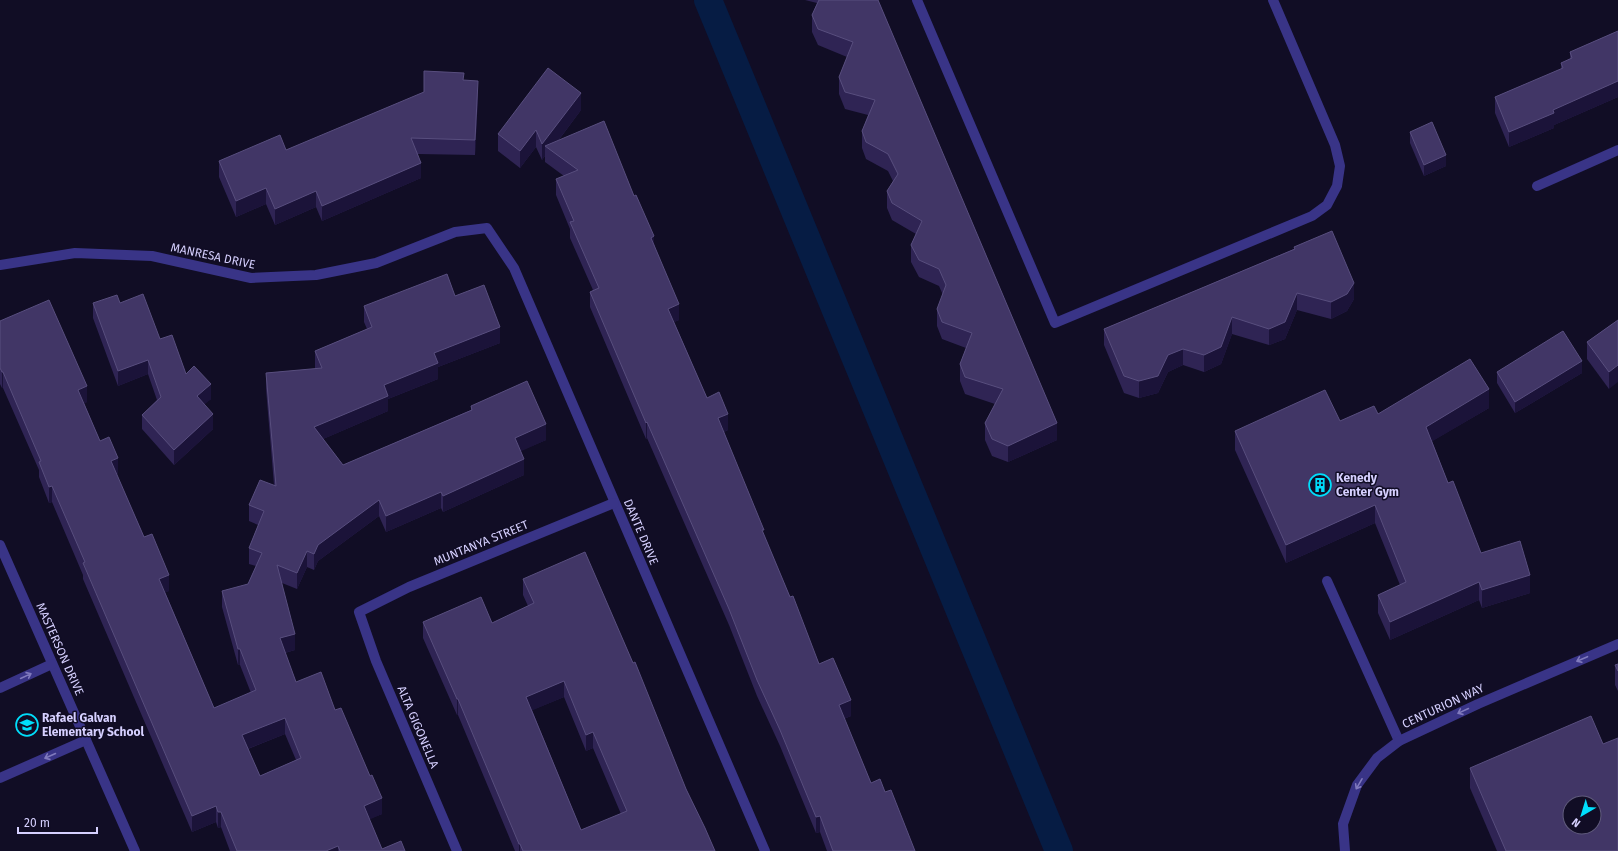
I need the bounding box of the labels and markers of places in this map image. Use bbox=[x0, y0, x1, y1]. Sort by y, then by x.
place label: Kenedy Center Gym bbox=[1336, 471, 1399, 499]
building icon: Kenedy Center Gym bbox=[1307, 472, 1333, 498]
place label: Rafael Galvan Elementary School bbox=[42, 711, 145, 739]
school or university icon: Rafael Galvan Elementary School bbox=[14, 712, 40, 738]

